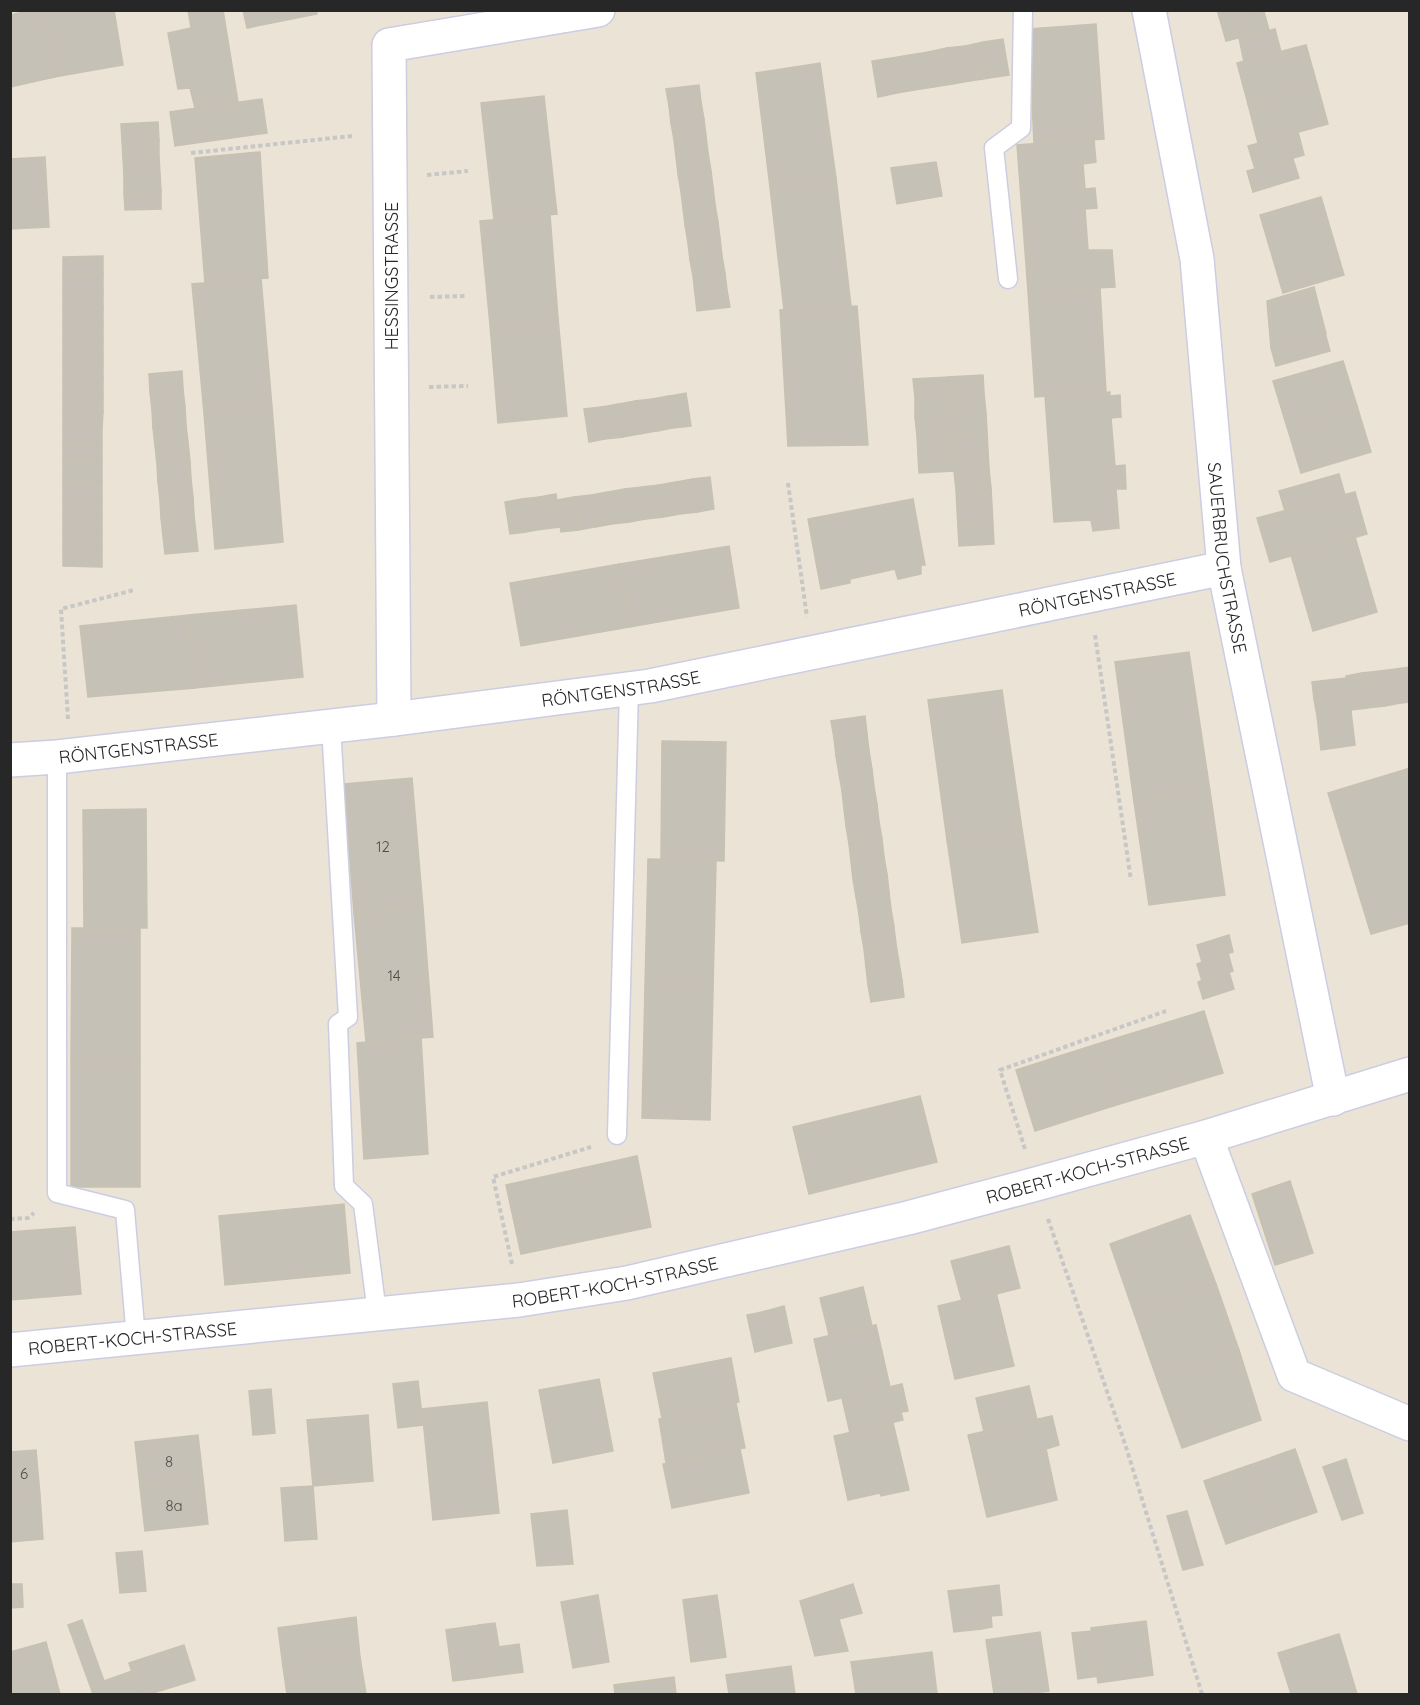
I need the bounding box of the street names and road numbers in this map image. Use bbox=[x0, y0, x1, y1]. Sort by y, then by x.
street label: HESSINGSTRASSE bbox=[380, 202, 403, 350]
street label: SAUERBRUCHSTRASSE bbox=[1203, 461, 1253, 655]
street label: RÖNTGENSTRASSE bbox=[1016, 567, 1178, 621]
street label: RÖNTGENSTRASSE bbox=[540, 664, 702, 711]
street label: RÖNTGENSTRASSE bbox=[57, 727, 219, 768]
street label: ROBERT-KOCH-STRASSE bbox=[983, 1131, 1192, 1208]
street label: ROBERT-KOCH-STRASSE bbox=[511, 1251, 720, 1312]
street label: ROBERT-KOCH-STRASSE bbox=[27, 1316, 238, 1360]

